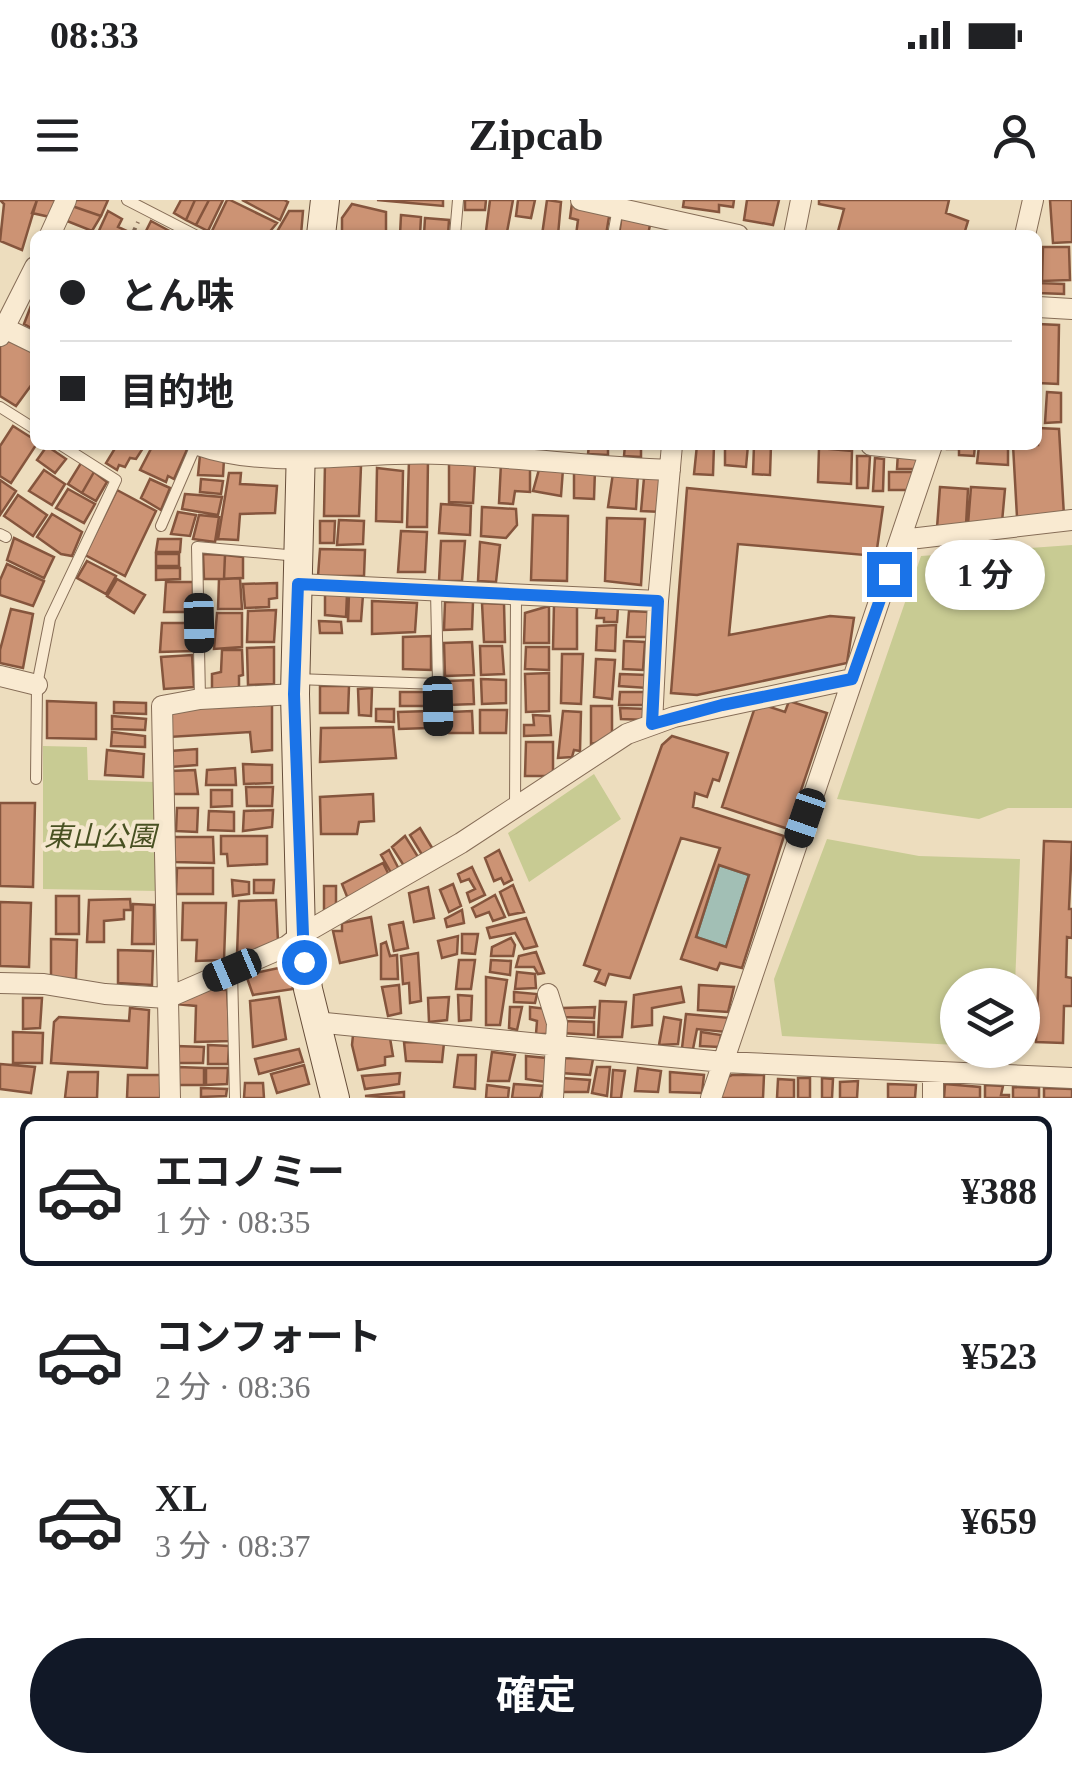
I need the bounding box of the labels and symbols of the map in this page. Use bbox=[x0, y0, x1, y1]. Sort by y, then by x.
callout: 1 分 bbox=[924, 539, 1044, 609]
route end bbox=[867, 552, 912, 597]
car bbox=[183, 593, 215, 653]
car bbox=[422, 676, 454, 736]
car bbox=[781, 785, 829, 851]
park label: 東山公園 bbox=[44, 821, 160, 852]
route start bbox=[282, 940, 327, 985]
car bbox=[199, 944, 265, 996]

